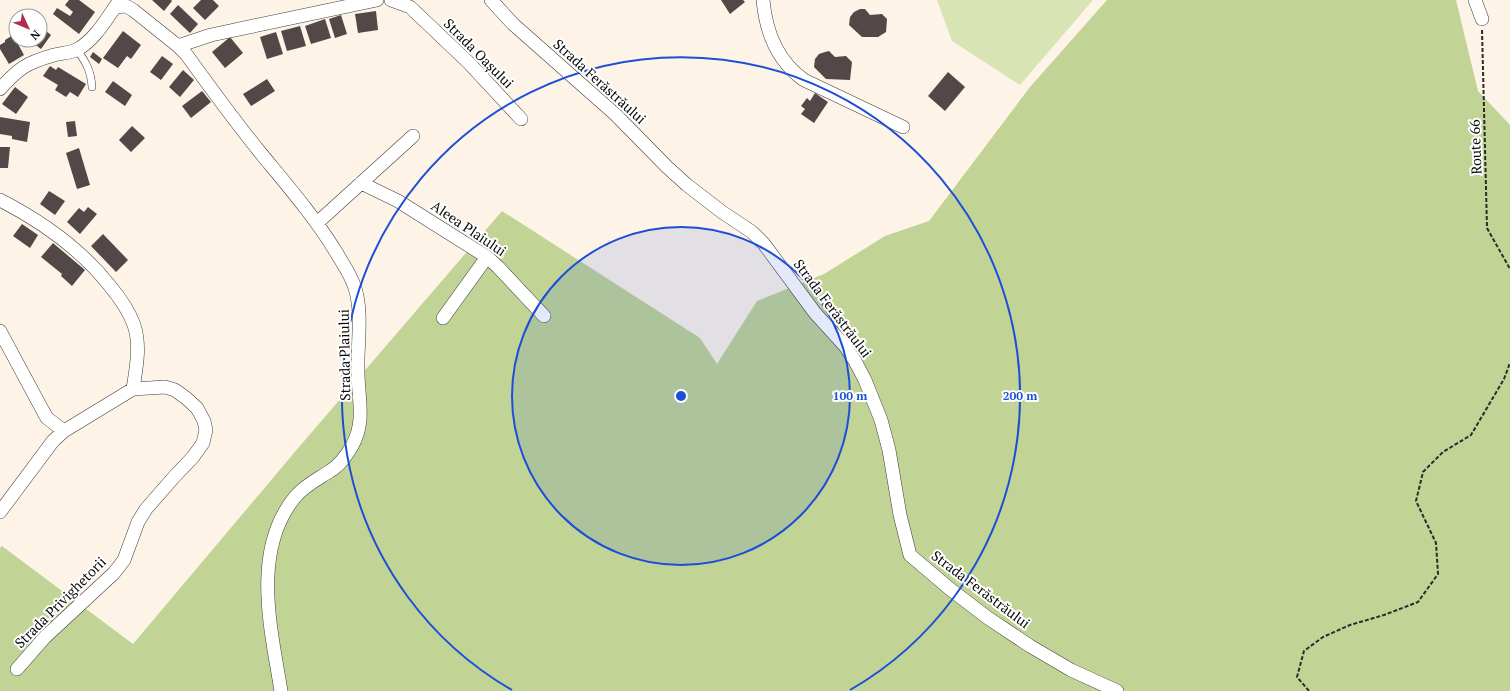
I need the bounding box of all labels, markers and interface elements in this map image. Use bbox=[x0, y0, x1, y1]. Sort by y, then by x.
north arrow bbox=[8, 8, 48, 48]
street label: Strada Oașului bbox=[440, 14, 518, 92]
text: N bbox=[27, 27, 43, 43]
street label: Strada Ferăstrăului bbox=[550, 34, 650, 128]
street label: Route 66 bbox=[1465, 119, 1485, 175]
street label: Aleea Plaiului bbox=[428, 196, 510, 260]
street label: Strada Ferăstrăului bbox=[790, 255, 876, 361]
street label: Strada Plaiului bbox=[334, 309, 354, 401]
text: 100 m bbox=[833, 388, 867, 403]
text: 200 m bbox=[1003, 388, 1037, 403]
centre of rings bbox=[674, 389, 688, 403]
street label: Strada Ferăstrăului bbox=[928, 546, 1034, 632]
street label: Strada Privighetorii bbox=[10, 552, 110, 652]

